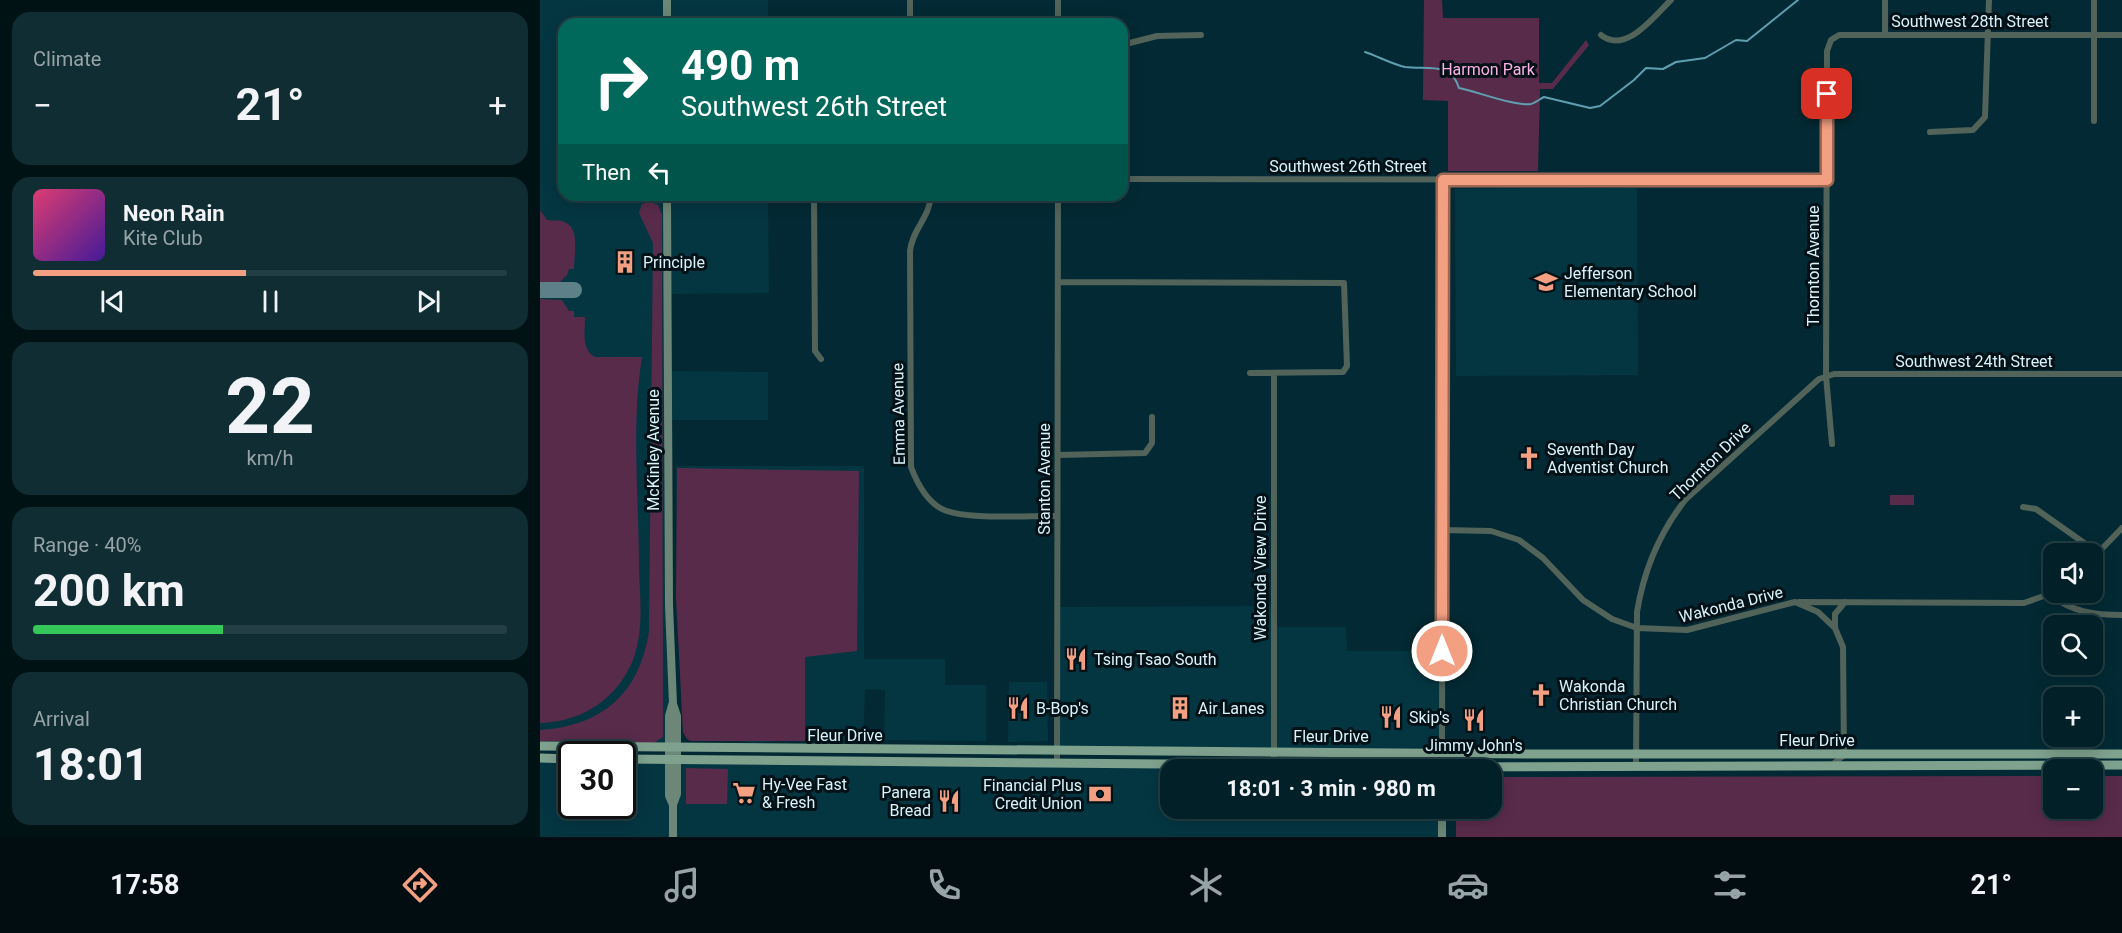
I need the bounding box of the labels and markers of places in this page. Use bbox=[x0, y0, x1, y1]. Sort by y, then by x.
pin bbox=[1801, 68, 1852, 119]
building icon: Principle bbox=[612, 249, 638, 275]
place label: Principle bbox=[643, 253, 705, 272]
place label: Jefferson Elementary School bbox=[1564, 264, 1697, 301]
school or university icon: Jefferson Elementary School bbox=[1533, 269, 1559, 295]
place label: Seventh Day Adventist Church bbox=[1547, 440, 1669, 477]
church icon: Seventh Day Adventist Church bbox=[1516, 445, 1542, 471]
restaurant icon: Tsing Tsao South bbox=[1063, 646, 1089, 672]
place label: Tsing Tsao South bbox=[1094, 650, 1216, 669]
place label: Wakonda Christian Church bbox=[1559, 677, 1677, 714]
church icon: Wakonda Christian Church bbox=[1528, 682, 1554, 708]
restaurant icon: B-Bop's bbox=[1005, 695, 1031, 721]
building icon: Air Lanes bbox=[1167, 695, 1193, 721]
place label: B-Bop's bbox=[1036, 699, 1089, 718]
place label: Air Lanes bbox=[1198, 699, 1265, 718]
restaurant icon: Skip's bbox=[1378, 704, 1404, 730]
restaurant icon: Jimmy John's bbox=[1461, 707, 1487, 733]
place label: Skip's bbox=[1409, 708, 1450, 727]
place label: Jimmy John's bbox=[1425, 736, 1523, 755]
place label: Hy-Vee Fast & Fresh bbox=[762, 775, 847, 812]
place label: Financial Plus Credit Union bbox=[983, 776, 1082, 813]
supermarket icon: Hy-Vee Fast & Fresh bbox=[731, 780, 757, 806]
bank icon: Financial Plus Credit Union bbox=[1087, 781, 1113, 807]
place label: Panera Bread bbox=[881, 783, 931, 820]
restaurant icon: Panera Bread bbox=[936, 788, 962, 814]

